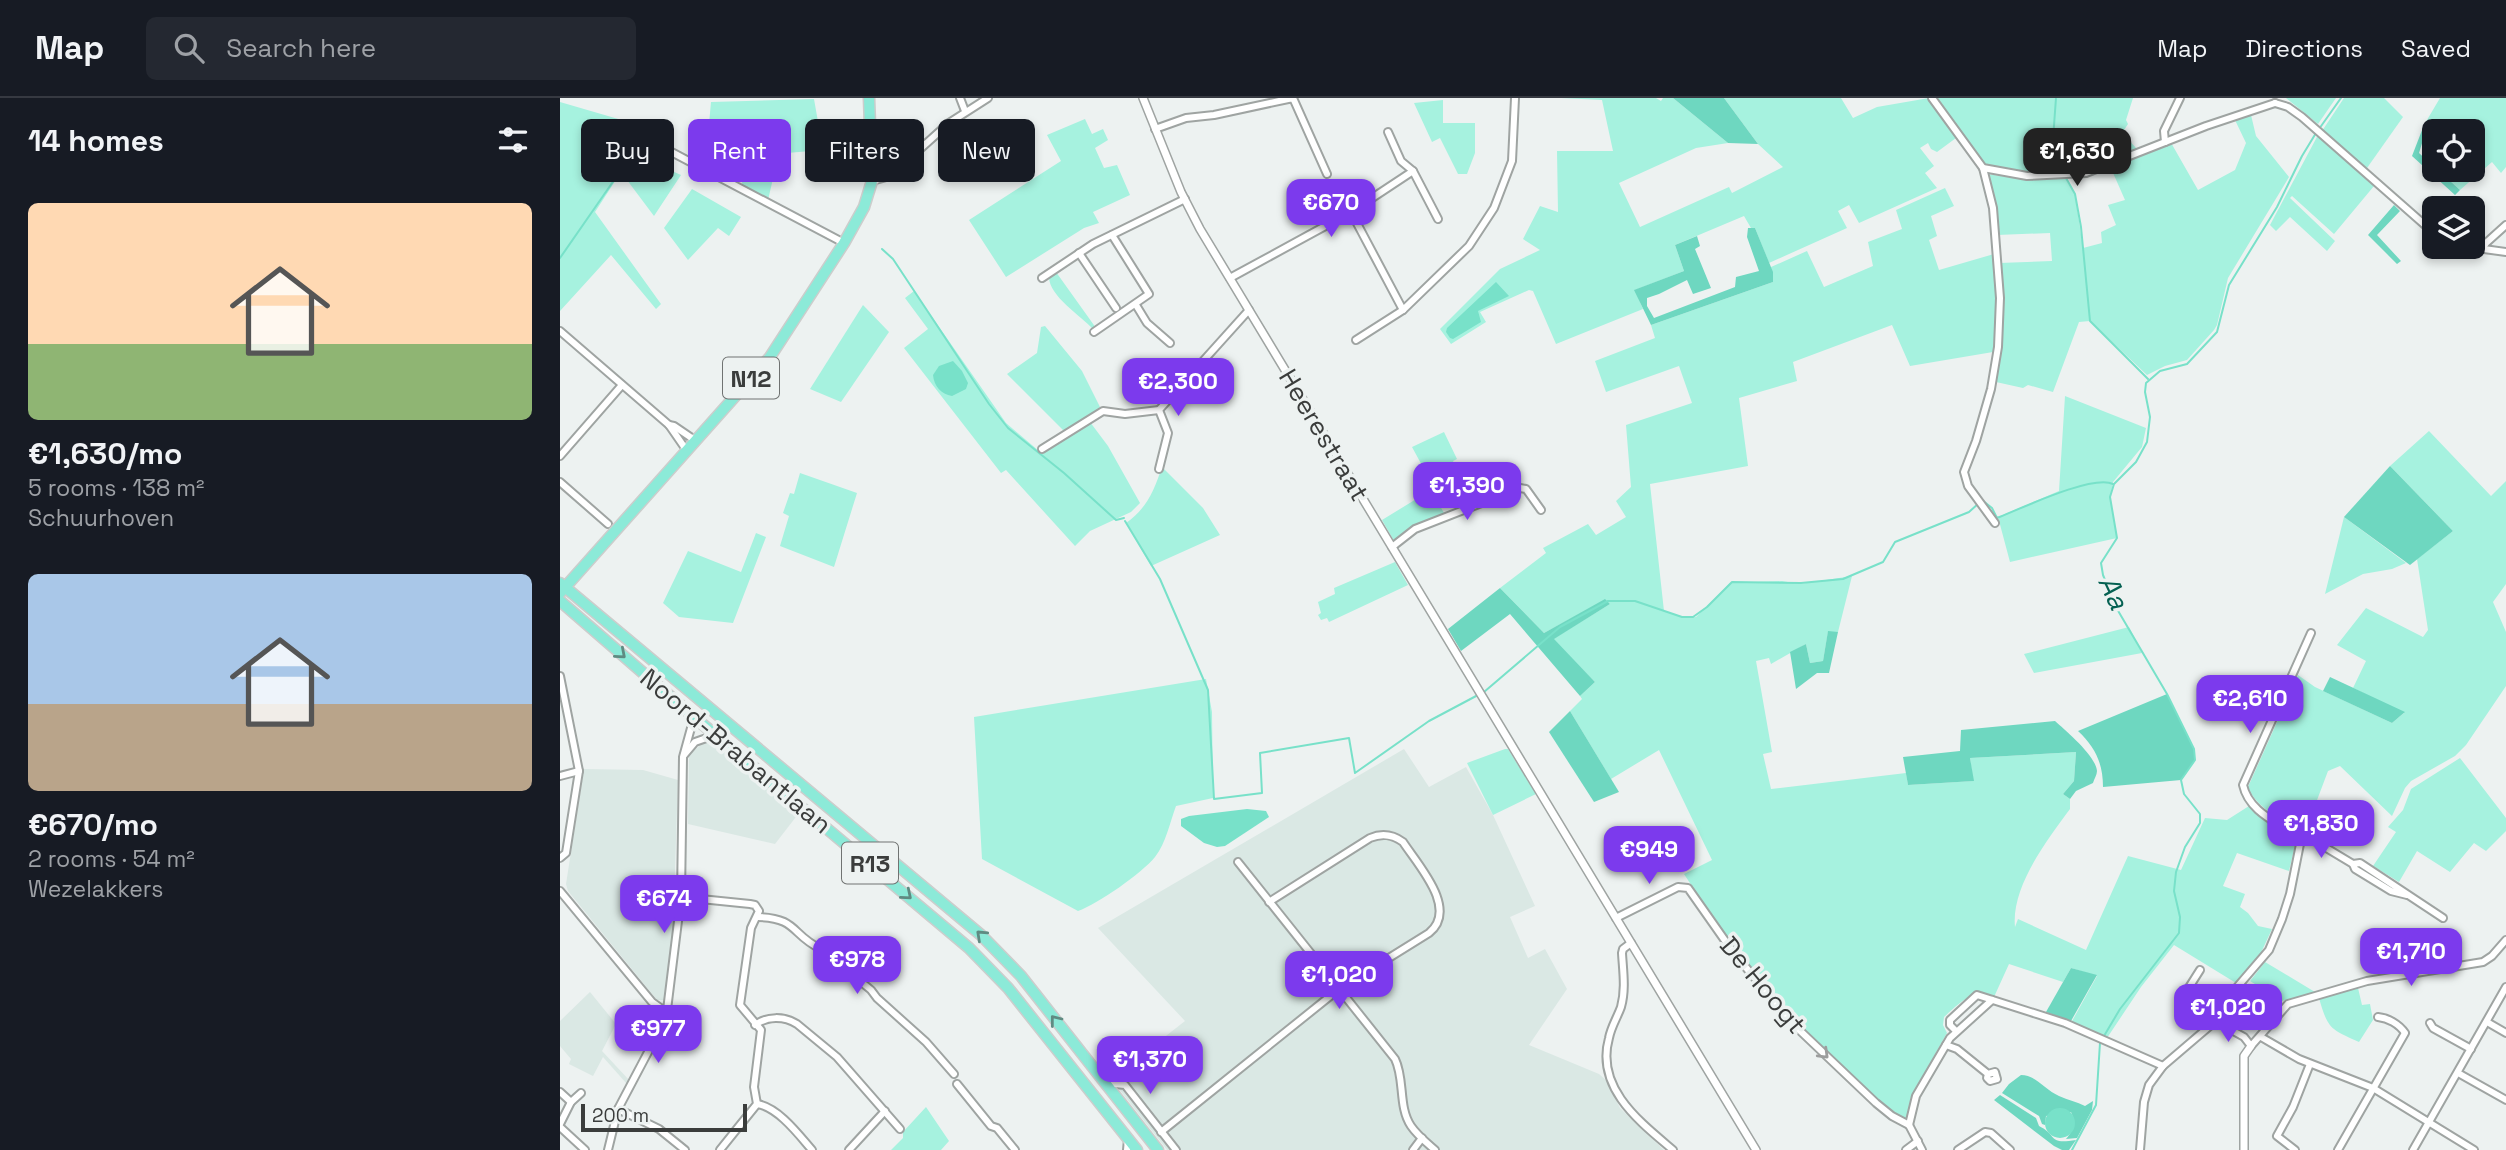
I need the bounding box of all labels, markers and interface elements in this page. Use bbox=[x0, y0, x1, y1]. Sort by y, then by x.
search box bbox=[146, 17, 636, 80]
text: Map bbox=[35, 27, 104, 69]
icon: search bbox=[170, 29, 208, 67]
text: Search here bbox=[226, 31, 376, 65]
text: Map bbox=[2157, 33, 2207, 64]
text: Directions bbox=[2245, 33, 2363, 64]
text: Saved bbox=[2401, 33, 2471, 64]
chip: Buy bbox=[581, 119, 674, 182]
chip: Rent bbox=[688, 119, 791, 182]
chip: Filters bbox=[805, 119, 924, 182]
chip: New bbox=[938, 119, 1035, 182]
map controls bbox=[2422, 119, 2485, 259]
button: locate bbox=[2422, 119, 2485, 182]
text: 14 homes bbox=[28, 121, 164, 160]
icon: filters bbox=[494, 121, 532, 159]
pin: €1,630 bbox=[2020, 129, 2134, 188]
text: €1,630 bbox=[2039, 136, 2115, 166]
pin: €670 bbox=[1290, 180, 1372, 239]
text: €670 bbox=[1303, 187, 1360, 217]
button: layers bbox=[2422, 196, 2485, 259]
icon: home bbox=[217, 248, 343, 374]
road number: N12 bbox=[723, 358, 779, 398]
pin: €2,300 bbox=[1121, 358, 1235, 418]
street label: Heerestraat bbox=[1271, 363, 1377, 507]
text: €2,300 bbox=[1138, 366, 1218, 396]
text: €1,630/mo bbox=[28, 434, 182, 473]
pin: €1,390 bbox=[1410, 462, 1524, 522]
text: €1,390 bbox=[1429, 470, 1505, 500]
text: 5 rooms · 138 m² bbox=[28, 473, 204, 503]
text: Schuurhoven bbox=[28, 503, 174, 533]
water label: Aa bbox=[2091, 569, 2138, 616]
icon: home bbox=[217, 619, 343, 745]
one-way arrow bbox=[613, 646, 626, 658]
street label: Noord-Brabantlaan bbox=[633, 661, 839, 841]
pin: €2,610 bbox=[2193, 676, 2307, 735]
text: €2,610 bbox=[2212, 683, 2288, 713]
pin: €1,830 bbox=[2264, 800, 2378, 860]
text: €670/mo bbox=[28, 805, 158, 844]
text: €1,830 bbox=[2283, 808, 2359, 838]
pin: €949 bbox=[1608, 826, 1690, 886]
text: €949 bbox=[1620, 834, 1678, 864]
road number: R13 bbox=[842, 842, 898, 884]
text: 2 rooms · 54 m² bbox=[28, 844, 195, 874]
text: Wezelakkers bbox=[28, 874, 163, 904]
pin: €674 bbox=[623, 876, 705, 935]
text: €674 bbox=[636, 883, 692, 913]
one-way arrow bbox=[899, 887, 912, 899]
pin: €1,710 bbox=[2354, 928, 2468, 988]
street label: De Hoogt bbox=[1712, 929, 1814, 1041]
one-way arrow bbox=[976, 931, 989, 944]
pin: €978 bbox=[816, 936, 898, 996]
text: €1,710 bbox=[2376, 936, 2446, 966]
text: €978 bbox=[829, 944, 885, 974]
pin: €1,020 bbox=[1282, 951, 1396, 1011]
text: €1,020 bbox=[1301, 959, 1377, 989]
pin: €1,020 bbox=[2171, 984, 2285, 1044]
text: €1,020 bbox=[2190, 992, 2266, 1022]
pin: €977 bbox=[617, 1006, 699, 1065]
text: €977 bbox=[631, 1013, 685, 1043]
one-way arrow bbox=[1051, 1015, 1063, 1028]
pin: €1,370 bbox=[1093, 1037, 1207, 1096]
text: €1,370 bbox=[1113, 1044, 1187, 1074]
one-way arrow bbox=[1816, 1045, 1829, 1058]
scale bar bbox=[581, 1101, 747, 1133]
text: 200 m bbox=[592, 1103, 649, 1128]

